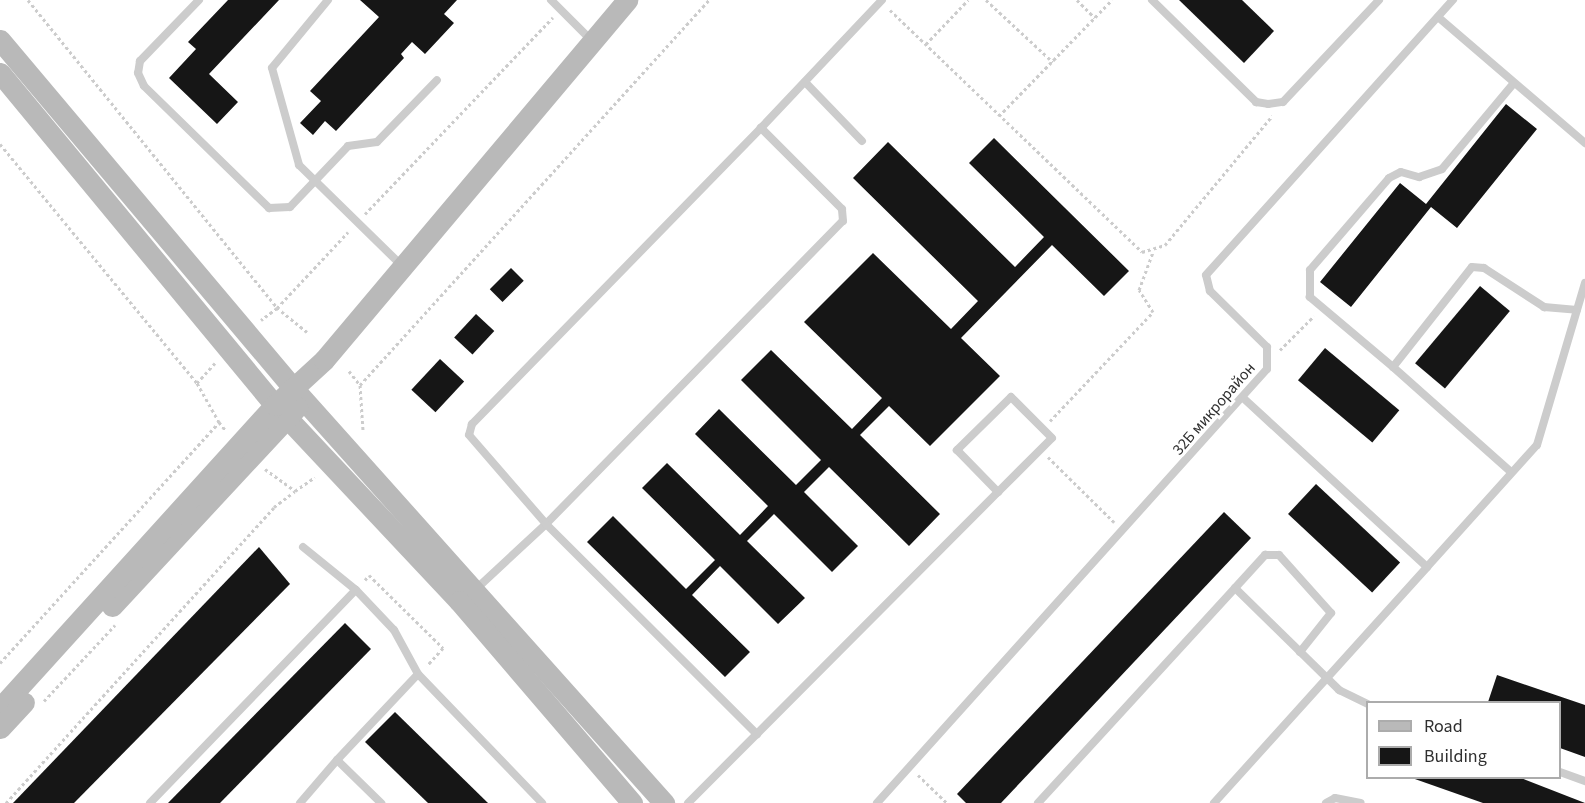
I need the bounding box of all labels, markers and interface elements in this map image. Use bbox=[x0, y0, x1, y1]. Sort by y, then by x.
street label: 32Б микрорайон bbox=[1169, 359, 1259, 459]
legend bbox=[1366, 701, 1561, 779]
text: Road bbox=[1424, 714, 1463, 739]
text: Building bbox=[1424, 744, 1487, 769]

